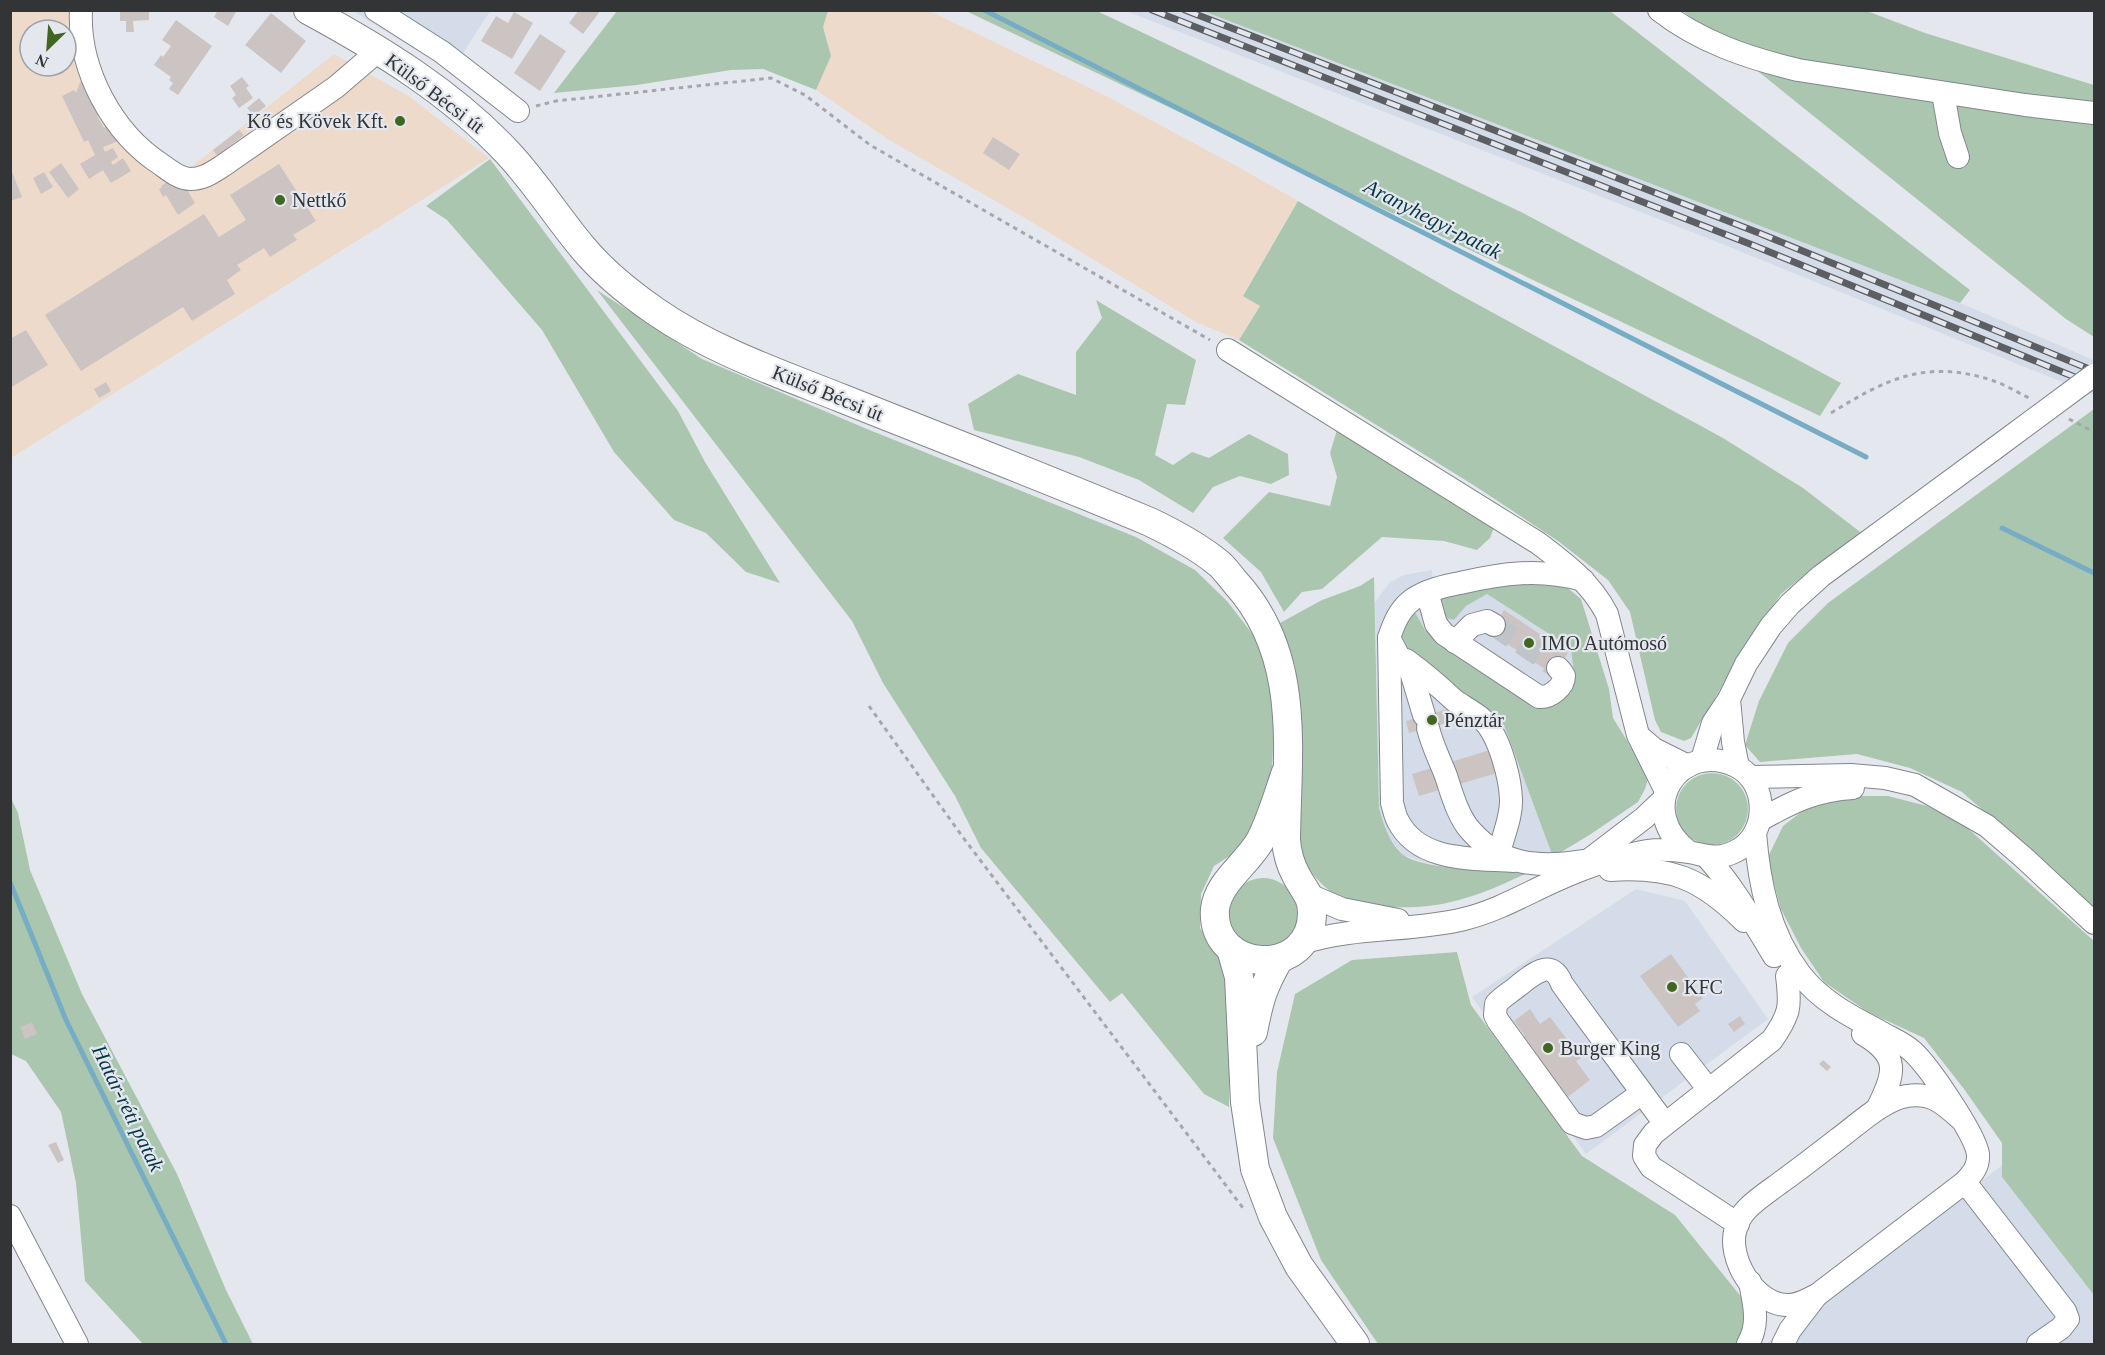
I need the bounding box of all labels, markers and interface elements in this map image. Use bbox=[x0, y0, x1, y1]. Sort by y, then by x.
north arrow bbox=[18, 18, 78, 78]
street label: Külső Bécsi út bbox=[381, 49, 489, 137]
text: N bbox=[33, 51, 51, 71]
place label: Kő és Kövek Kft. bbox=[247, 110, 388, 132]
marker: Kő és Kövek Kft. bbox=[393, 114, 407, 128]
water label: Aranyhegyi-patak bbox=[1359, 173, 1506, 264]
place label: Nettkő bbox=[292, 189, 346, 211]
marker: Nettkő bbox=[273, 193, 287, 207]
street label: Külső Bécsi út bbox=[769, 361, 887, 425]
place label: IMO Autómosó bbox=[1541, 632, 1667, 654]
marker: IMO Autómosó bbox=[1522, 636, 1536, 650]
place label: Pénztár bbox=[1444, 709, 1504, 731]
marker: Pénztár bbox=[1425, 713, 1439, 727]
place label: KFC bbox=[1684, 976, 1723, 998]
marker: KFC bbox=[1665, 980, 1679, 994]
place label: Burger King bbox=[1560, 1037, 1660, 1060]
water label: Határ-réti patak bbox=[87, 1040, 169, 1176]
marker: Burger King bbox=[1541, 1041, 1555, 1055]

